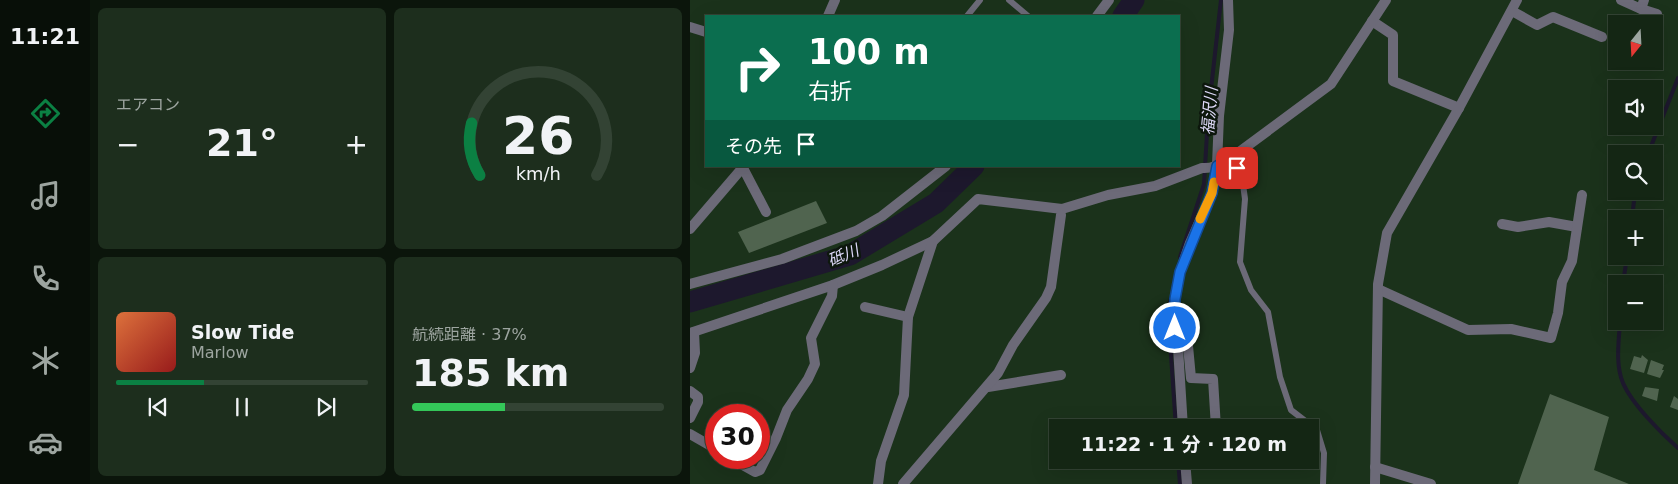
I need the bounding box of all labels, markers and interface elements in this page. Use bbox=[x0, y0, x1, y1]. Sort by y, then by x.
north arrow bbox=[1608, 15, 1662, 70]
map controls bbox=[1608, 15, 1663, 330]
text: 11:21 bbox=[10, 24, 80, 49]
text: 100 m bbox=[808, 32, 930, 72]
icon: right bbox=[725, 35, 790, 100]
text: 右折 bbox=[808, 79, 852, 104]
button: sound bbox=[1608, 80, 1663, 135]
water label: 福沢川 bbox=[1198, 84, 1221, 136]
text: エアコン bbox=[116, 95, 180, 114]
icon: directions bbox=[28, 96, 63, 131]
text: 26 bbox=[502, 106, 574, 166]
text: 21° bbox=[206, 121, 278, 165]
text: − bbox=[116, 128, 139, 161]
text: + bbox=[345, 128, 368, 161]
icon: arrive bbox=[792, 130, 820, 158]
text: その先 bbox=[725, 135, 782, 157]
button: search bbox=[1608, 145, 1663, 200]
pin bbox=[1216, 147, 1258, 189]
icon: arrive bbox=[1223, 154, 1251, 182]
text: km/h bbox=[515, 163, 561, 184]
icon: music bbox=[28, 178, 63, 213]
button: + bbox=[1608, 210, 1663, 265]
water label: 砥川 bbox=[825, 240, 863, 270]
icon: phone bbox=[28, 261, 63, 296]
button: − bbox=[1608, 275, 1663, 330]
position arrow bbox=[1148, 301, 1200, 353]
text: Slow Tide bbox=[191, 321, 294, 343]
text: 航続距離 · 37% bbox=[412, 325, 527, 344]
icon: climate bbox=[28, 343, 63, 378]
text: Marlow bbox=[191, 343, 249, 362]
text: 185 km bbox=[412, 351, 569, 395]
icon: previous bbox=[144, 393, 172, 421]
icon: pause bbox=[228, 393, 256, 421]
icon: next bbox=[312, 393, 340, 421]
speed limit sign: 30 bbox=[705, 404, 770, 469]
icon: car bbox=[28, 425, 63, 460]
text: 11:22 · 1 分 · 120 m bbox=[1081, 433, 1287, 455]

